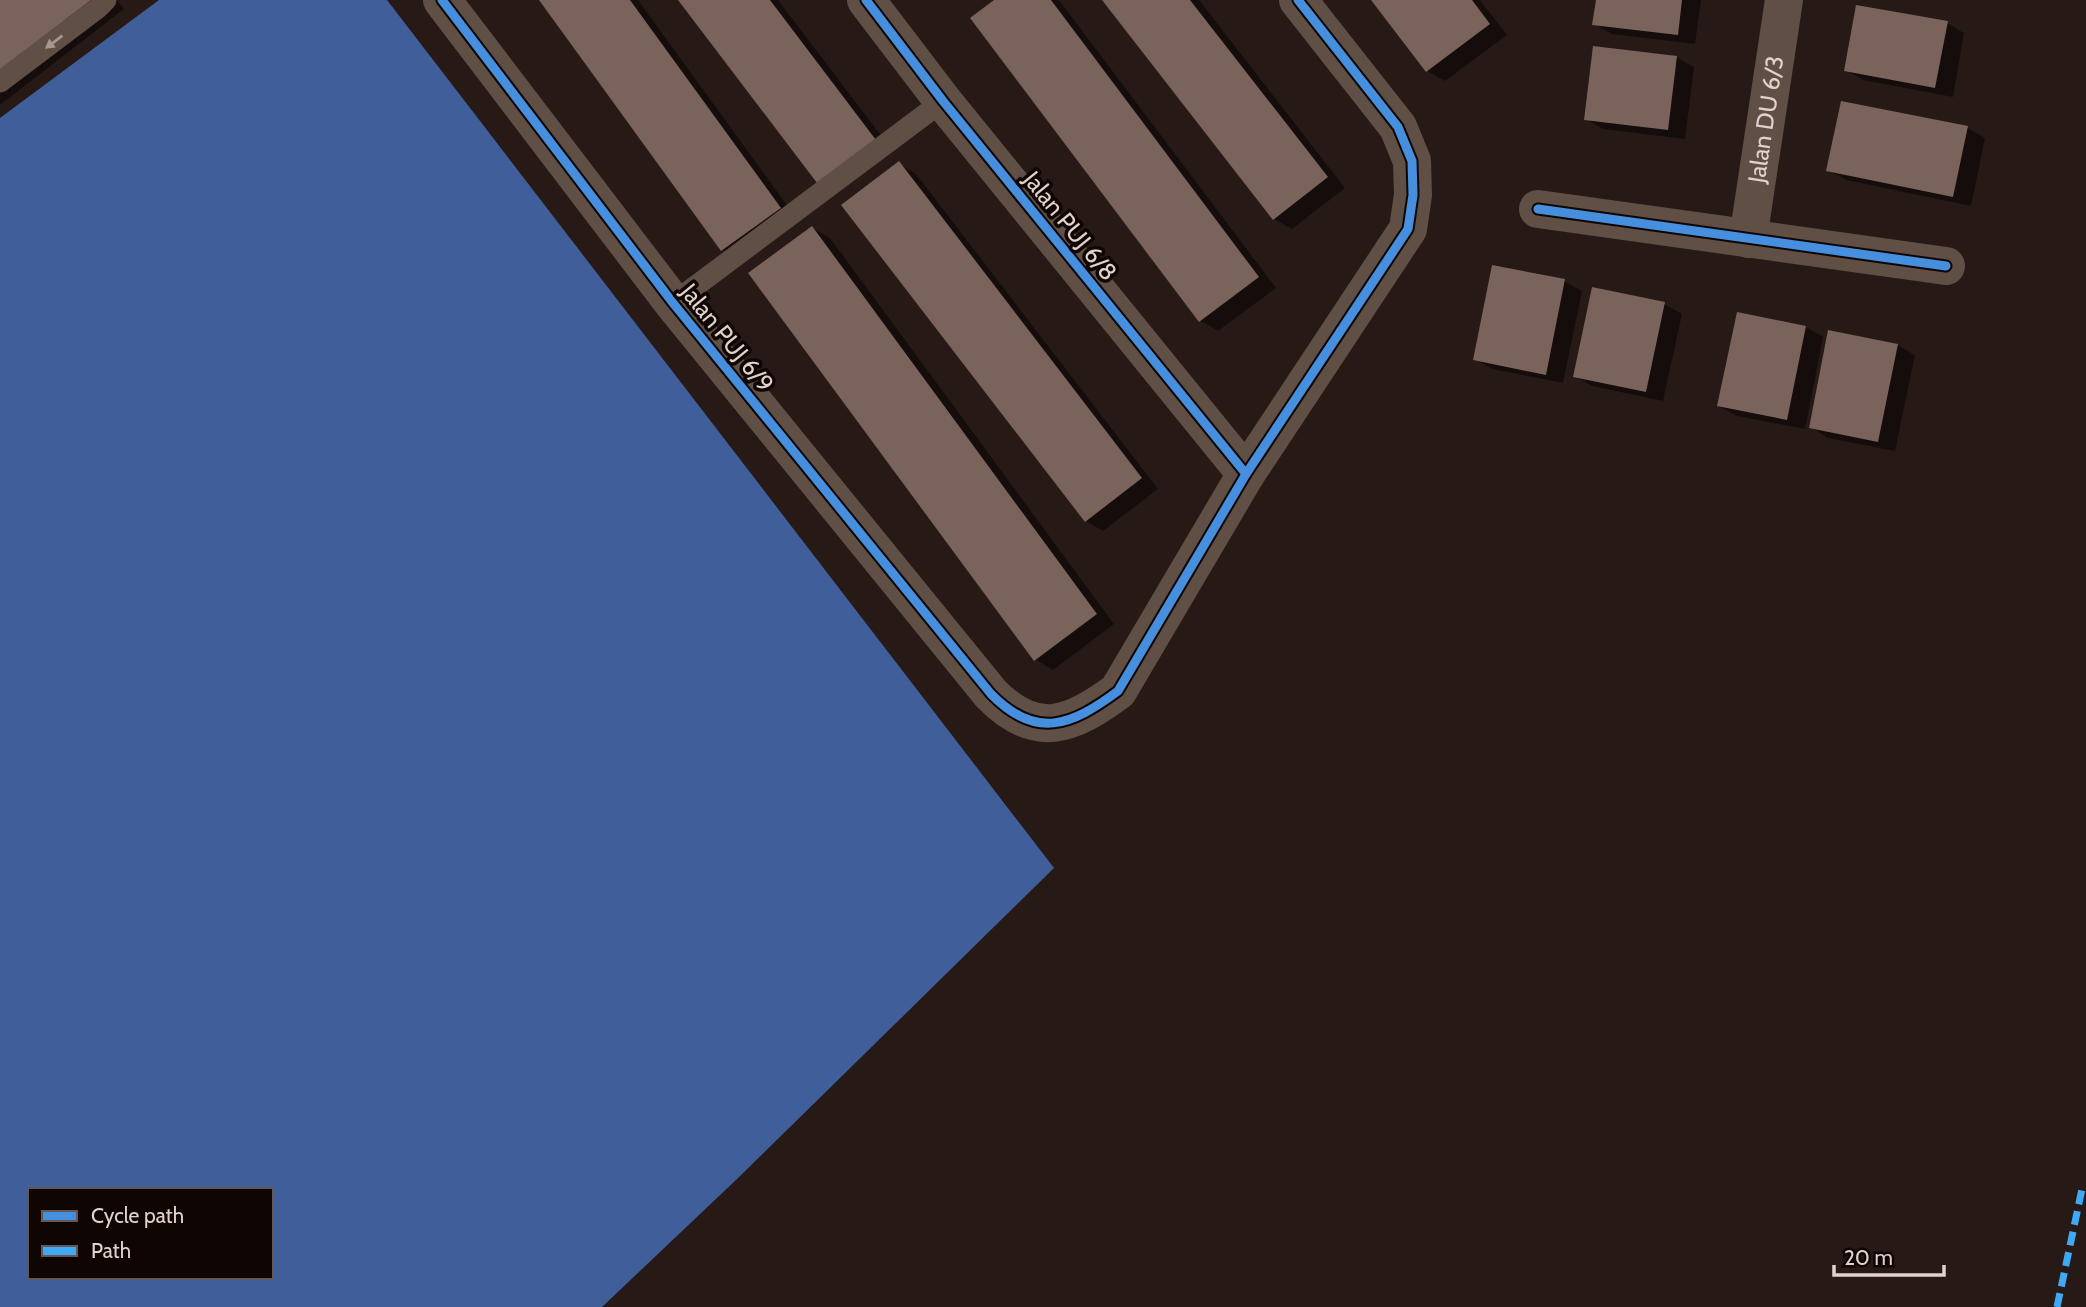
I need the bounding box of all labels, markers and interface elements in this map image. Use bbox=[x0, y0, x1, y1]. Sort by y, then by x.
one-way arrow bbox=[45, 35, 63, 49]
street label: Jalan DU 6/3 bbox=[1742, 54, 1789, 186]
street label: Jalan PUJ 6/8 bbox=[1017, 165, 1123, 286]
street label: Jalan PUJ 6/9 bbox=[674, 277, 780, 398]
legend bbox=[28, 1188, 273, 1279]
text: Cycle path bbox=[91, 1203, 184, 1228]
scale bar bbox=[1834, 1234, 1944, 1278]
text: Path bbox=[91, 1238, 131, 1263]
text: 20 m bbox=[1844, 1245, 1893, 1270]

